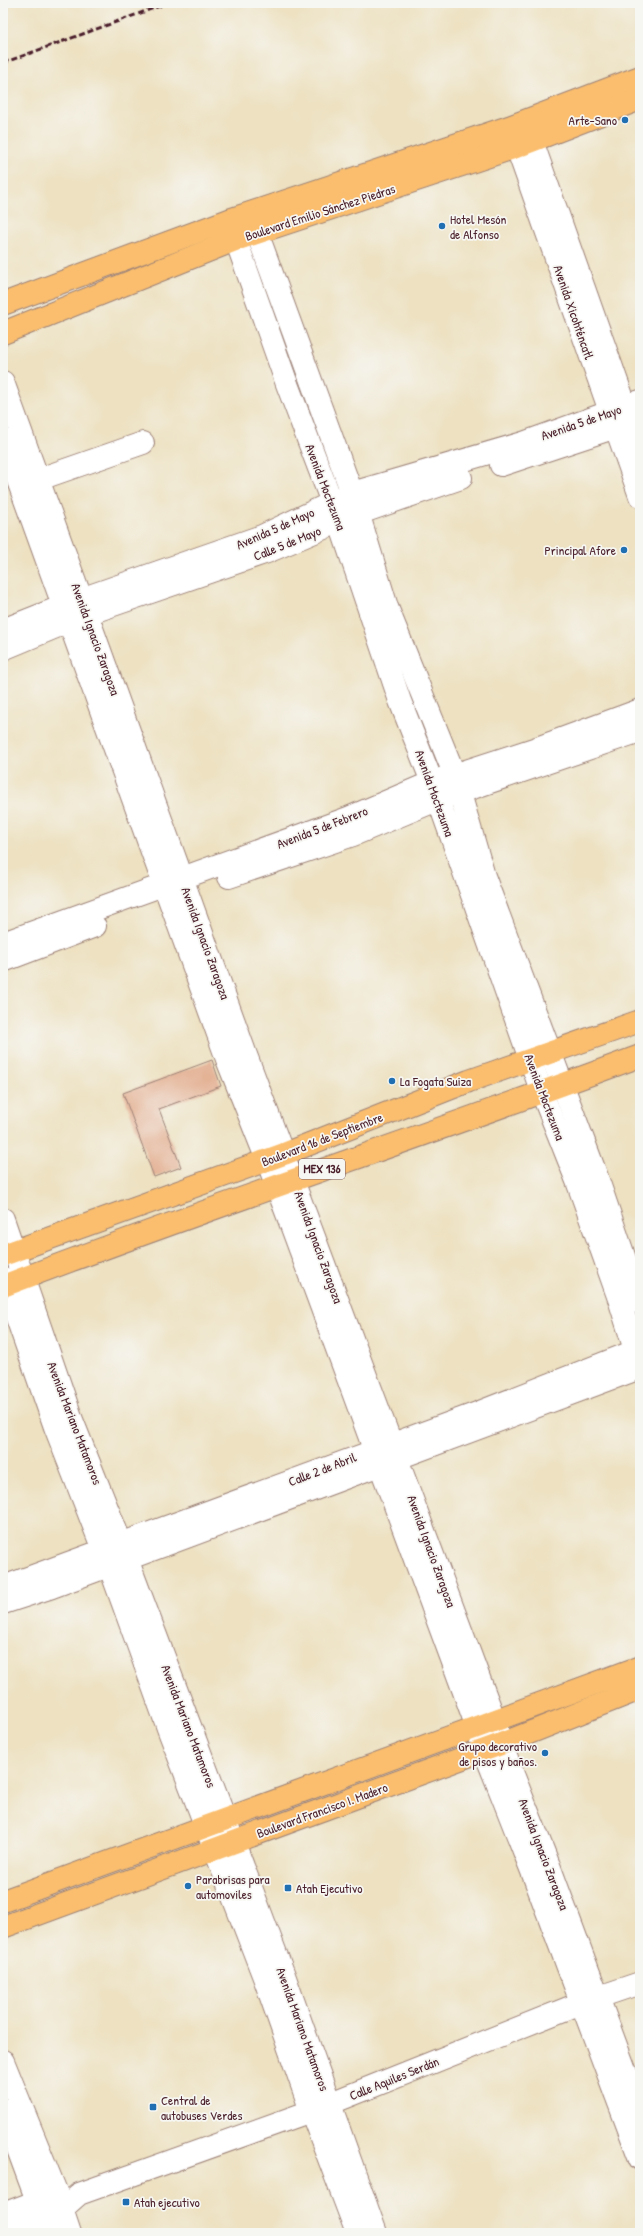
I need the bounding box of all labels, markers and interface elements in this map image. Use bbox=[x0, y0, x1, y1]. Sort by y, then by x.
place label: Arte-Sano bbox=[569, 111, 617, 129]
marker: Arte-Sano bbox=[620, 115, 630, 125]
street label: Boulevard Emilio Sánchez Piedras bbox=[243, 179, 397, 245]
place label: Hotel Mesón de Alfonso bbox=[450, 210, 507, 243]
marker: Hotel Mesón de Alfonso bbox=[437, 221, 447, 231]
street label: Avenida Xicohténcatl bbox=[549, 262, 599, 362]
street label: Avenida 5 de Mayo bbox=[538, 400, 624, 444]
street label: Avenida Moctezuma bbox=[301, 441, 351, 533]
street label: Avenida 5 de Mayo bbox=[233, 503, 317, 553]
street label: Calle 5 de Mayo bbox=[251, 521, 323, 565]
place label: Principal Afore bbox=[544, 541, 616, 559]
marker: Principal Afore bbox=[619, 545, 629, 555]
street label: Avenida Ignacio Zaragoza bbox=[67, 580, 125, 698]
street label: Avenida Moctezuma bbox=[411, 747, 459, 839]
street label: Avenida 5 de Febrero bbox=[274, 801, 370, 853]
street label: Avenida Ignacio Zaragoza bbox=[177, 884, 235, 1002]
street label: Avenida Moctezuma bbox=[520, 1051, 570, 1143]
place label: La Fogata Suiza bbox=[400, 1072, 471, 1090]
marker: La Fogata Suiza bbox=[387, 1076, 397, 1086]
street label: Boulevard 16 de Septiembre bbox=[259, 1108, 385, 1170]
road number: MEX 136 bbox=[299, 1159, 345, 1179]
street label: Avenida Ignacio Zaragoza bbox=[290, 1188, 348, 1306]
street label: Avenida Mariano Matamoros bbox=[43, 1359, 107, 1487]
street label: Calle 2 de Abril bbox=[285, 1448, 359, 1490]
street label: Avenida Ignacio Zaragoza bbox=[403, 1492, 461, 1610]
street label: Avenida Mariano Matamoros bbox=[157, 1662, 221, 1790]
place label: Grupo decorativo de pisos y baños. bbox=[458, 1737, 537, 1770]
marker: Grupo decorativo de pisos y baños. bbox=[540, 1748, 550, 1758]
street label: Boulevard Francisco I. Madero bbox=[254, 1778, 390, 1842]
street label: Avenida Ignacio Zaragoza bbox=[514, 1796, 574, 1912]
place label: Parabrisas para automoviles bbox=[196, 1870, 270, 1903]
place label: Atah Ejecutivo bbox=[296, 1879, 362, 1897]
marker: Parabrisas para automoviles bbox=[183, 1881, 193, 1891]
marker: Atah Ejecutivo bbox=[283, 1883, 293, 1893]
street label: Avenida Mariano Matamoros bbox=[272, 1965, 334, 2093]
street label: Calle Aquiles Serdán bbox=[346, 2052, 442, 2104]
place label: Central de autobuses Verdes bbox=[161, 2091, 242, 2124]
marker: Central de autobuses Verdes bbox=[148, 2102, 158, 2112]
place label: Atah ejecutivo bbox=[134, 2193, 200, 2211]
marker: Atah ejecutivo bbox=[121, 2197, 131, 2207]

